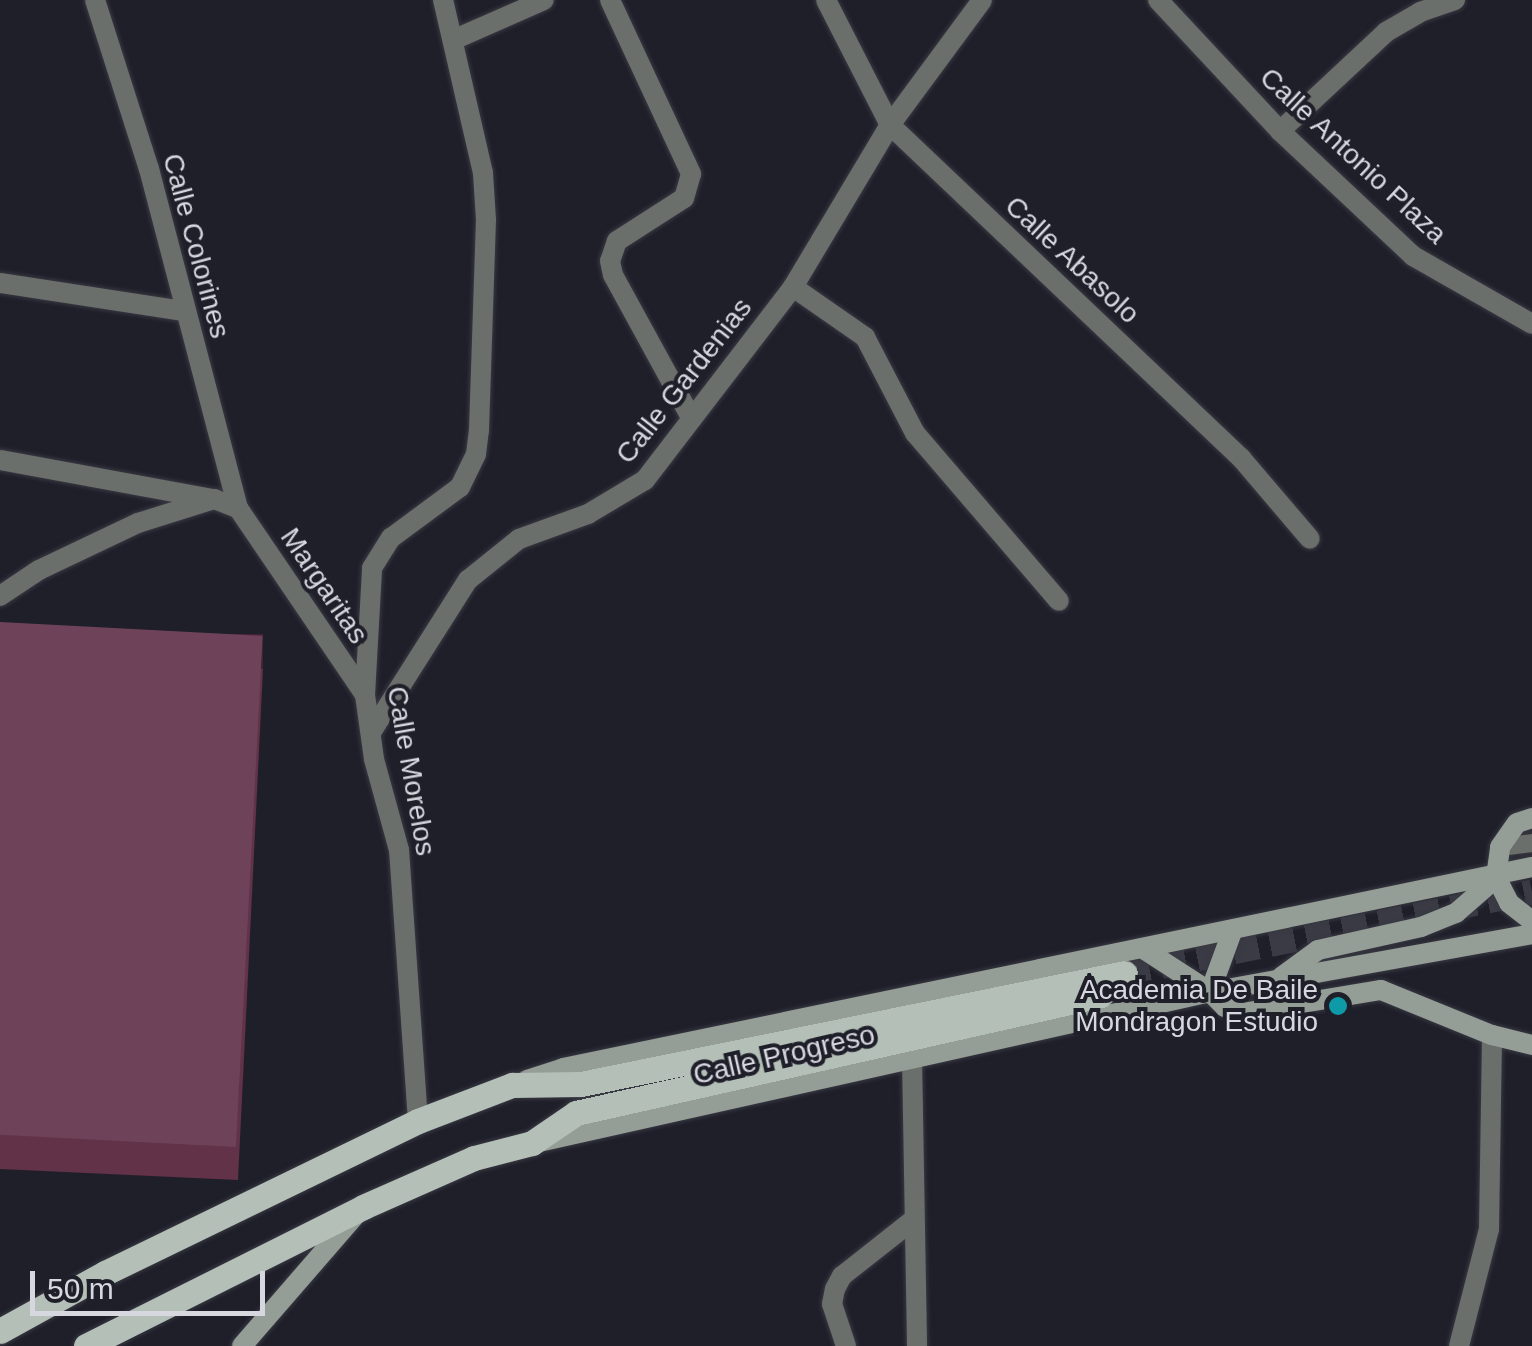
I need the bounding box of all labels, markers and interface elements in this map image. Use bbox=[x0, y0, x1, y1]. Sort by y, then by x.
street label: Calle Antonio Plaza bbox=[1252, 60, 1454, 252]
street label: Calle Colorines bbox=[155, 150, 237, 342]
street label: Calle Abasolo bbox=[997, 189, 1147, 331]
street label: Calle Gardenias bbox=[609, 292, 759, 470]
street label: Margaritas bbox=[273, 522, 375, 650]
street label: Calle Morelos bbox=[380, 684, 442, 858]
place label: Academia De Baile Mondragon Estudio bbox=[1075, 973, 1318, 1039]
marker: Academia De Baile Mondragon Estudio bbox=[1327, 995, 1349, 1017]
street label: Calle Progreso bbox=[690, 1018, 878, 1092]
scale bar bbox=[35, 1251, 270, 1313]
text: 50 m bbox=[47, 1272, 114, 1305]

